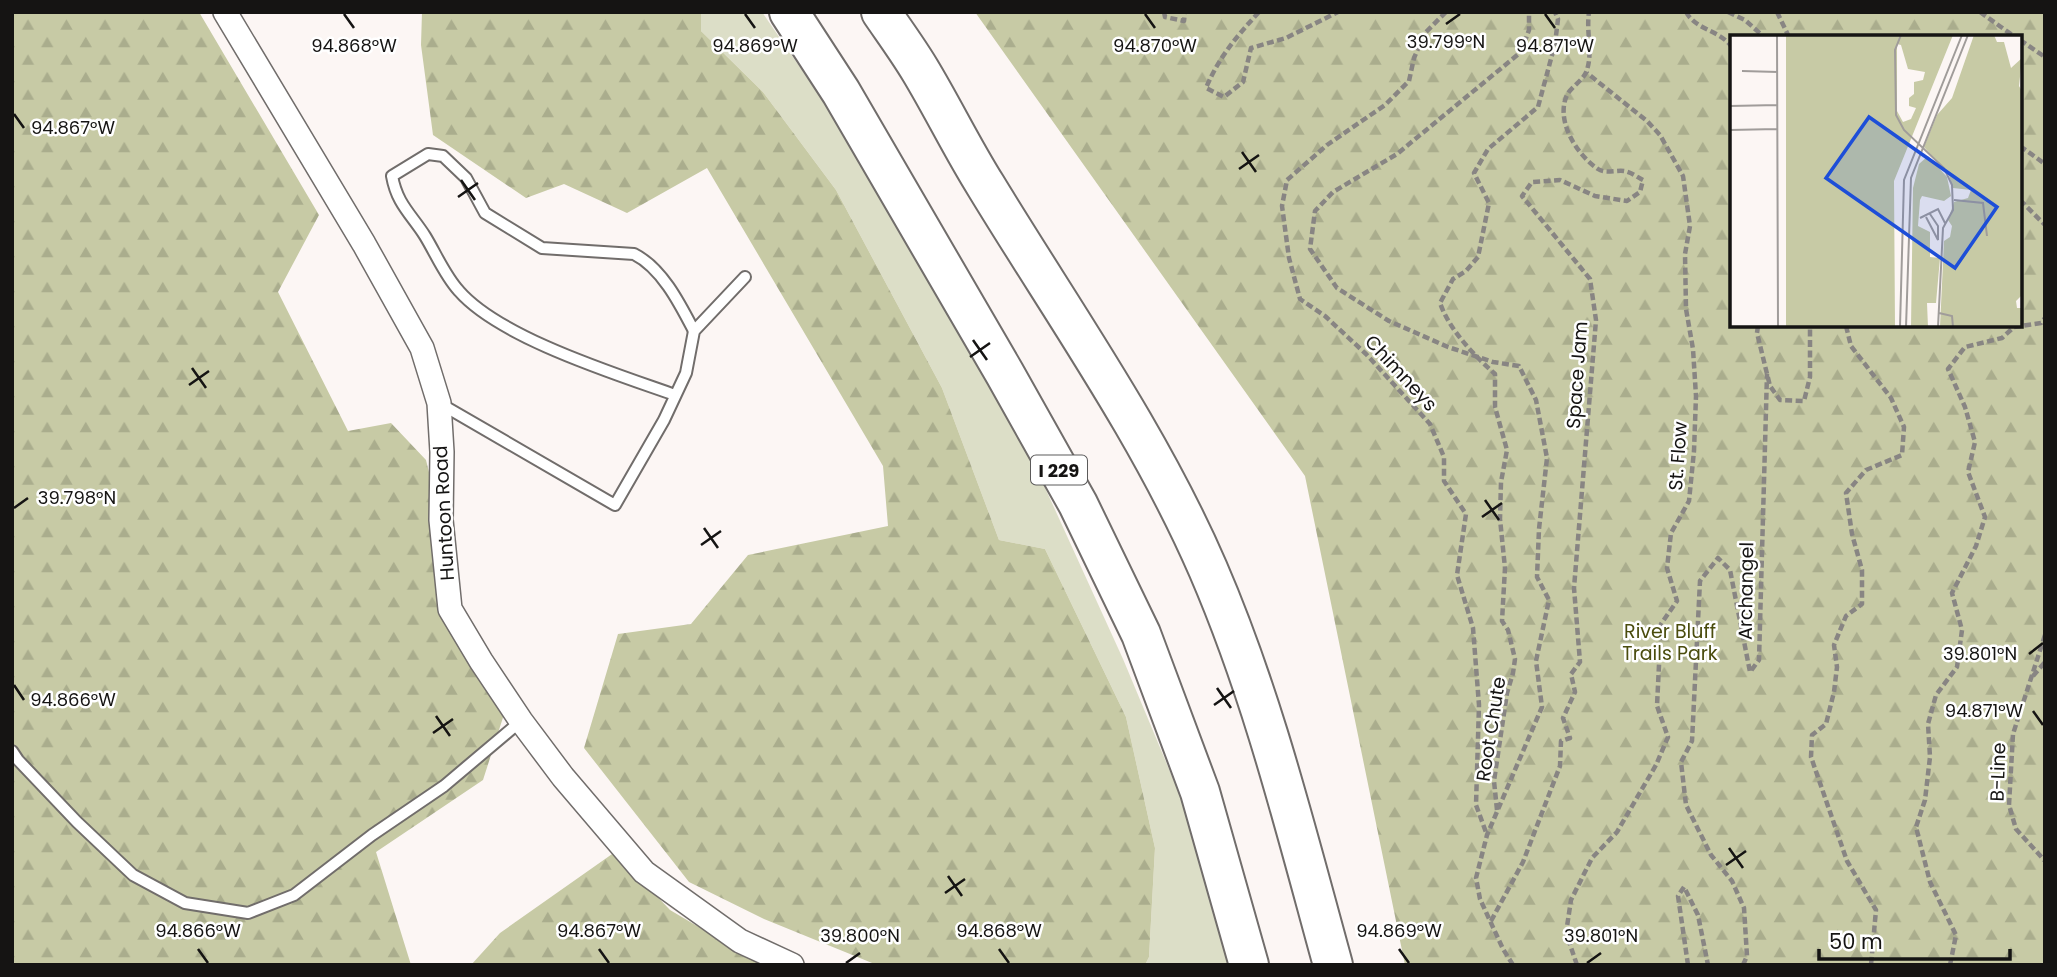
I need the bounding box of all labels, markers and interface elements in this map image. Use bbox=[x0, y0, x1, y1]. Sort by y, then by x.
text: 39.799°N bbox=[1407, 29, 1485, 54]
text: 94.868°W bbox=[311, 33, 397, 58]
text: 94.869°W bbox=[712, 33, 798, 58]
text: 94.870°W bbox=[1113, 33, 1197, 58]
text: 94.871°W bbox=[1516, 33, 1595, 58]
inset map bbox=[1730, 35, 2022, 327]
text: 94.867°W bbox=[31, 115, 115, 140]
street label: Space Jam bbox=[1560, 320, 1594, 430]
street label: Chimneys bbox=[1359, 329, 1443, 417]
street label: St. Flow bbox=[1662, 420, 1694, 491]
street label: Huntoon Road bbox=[427, 445, 461, 581]
road number: I 229 bbox=[1031, 456, 1087, 484]
text: 39.798°N bbox=[38, 485, 116, 510]
street label: Archangel bbox=[1732, 542, 1760, 640]
park label: River Bluff Trails Park bbox=[1622, 618, 1718, 667]
text: 39.801°N bbox=[1943, 641, 2017, 666]
street label: Root Chute bbox=[1469, 675, 1513, 783]
text: 94.866°W bbox=[30, 687, 116, 712]
text: 94.871°W bbox=[1945, 698, 2024, 723]
street label: B-Line bbox=[1983, 742, 2013, 802]
text: 94.866°W bbox=[155, 918, 241, 943]
text: 94.867°W bbox=[557, 918, 641, 943]
text: 94.868°W bbox=[956, 918, 1042, 943]
text: 94.869°W bbox=[1356, 918, 1442, 943]
scale bar bbox=[1819, 918, 2010, 962]
text: 39.800°N bbox=[820, 923, 900, 948]
text: 39.801°N bbox=[1564, 923, 1638, 948]
text: 50 m bbox=[1829, 927, 1883, 956]

